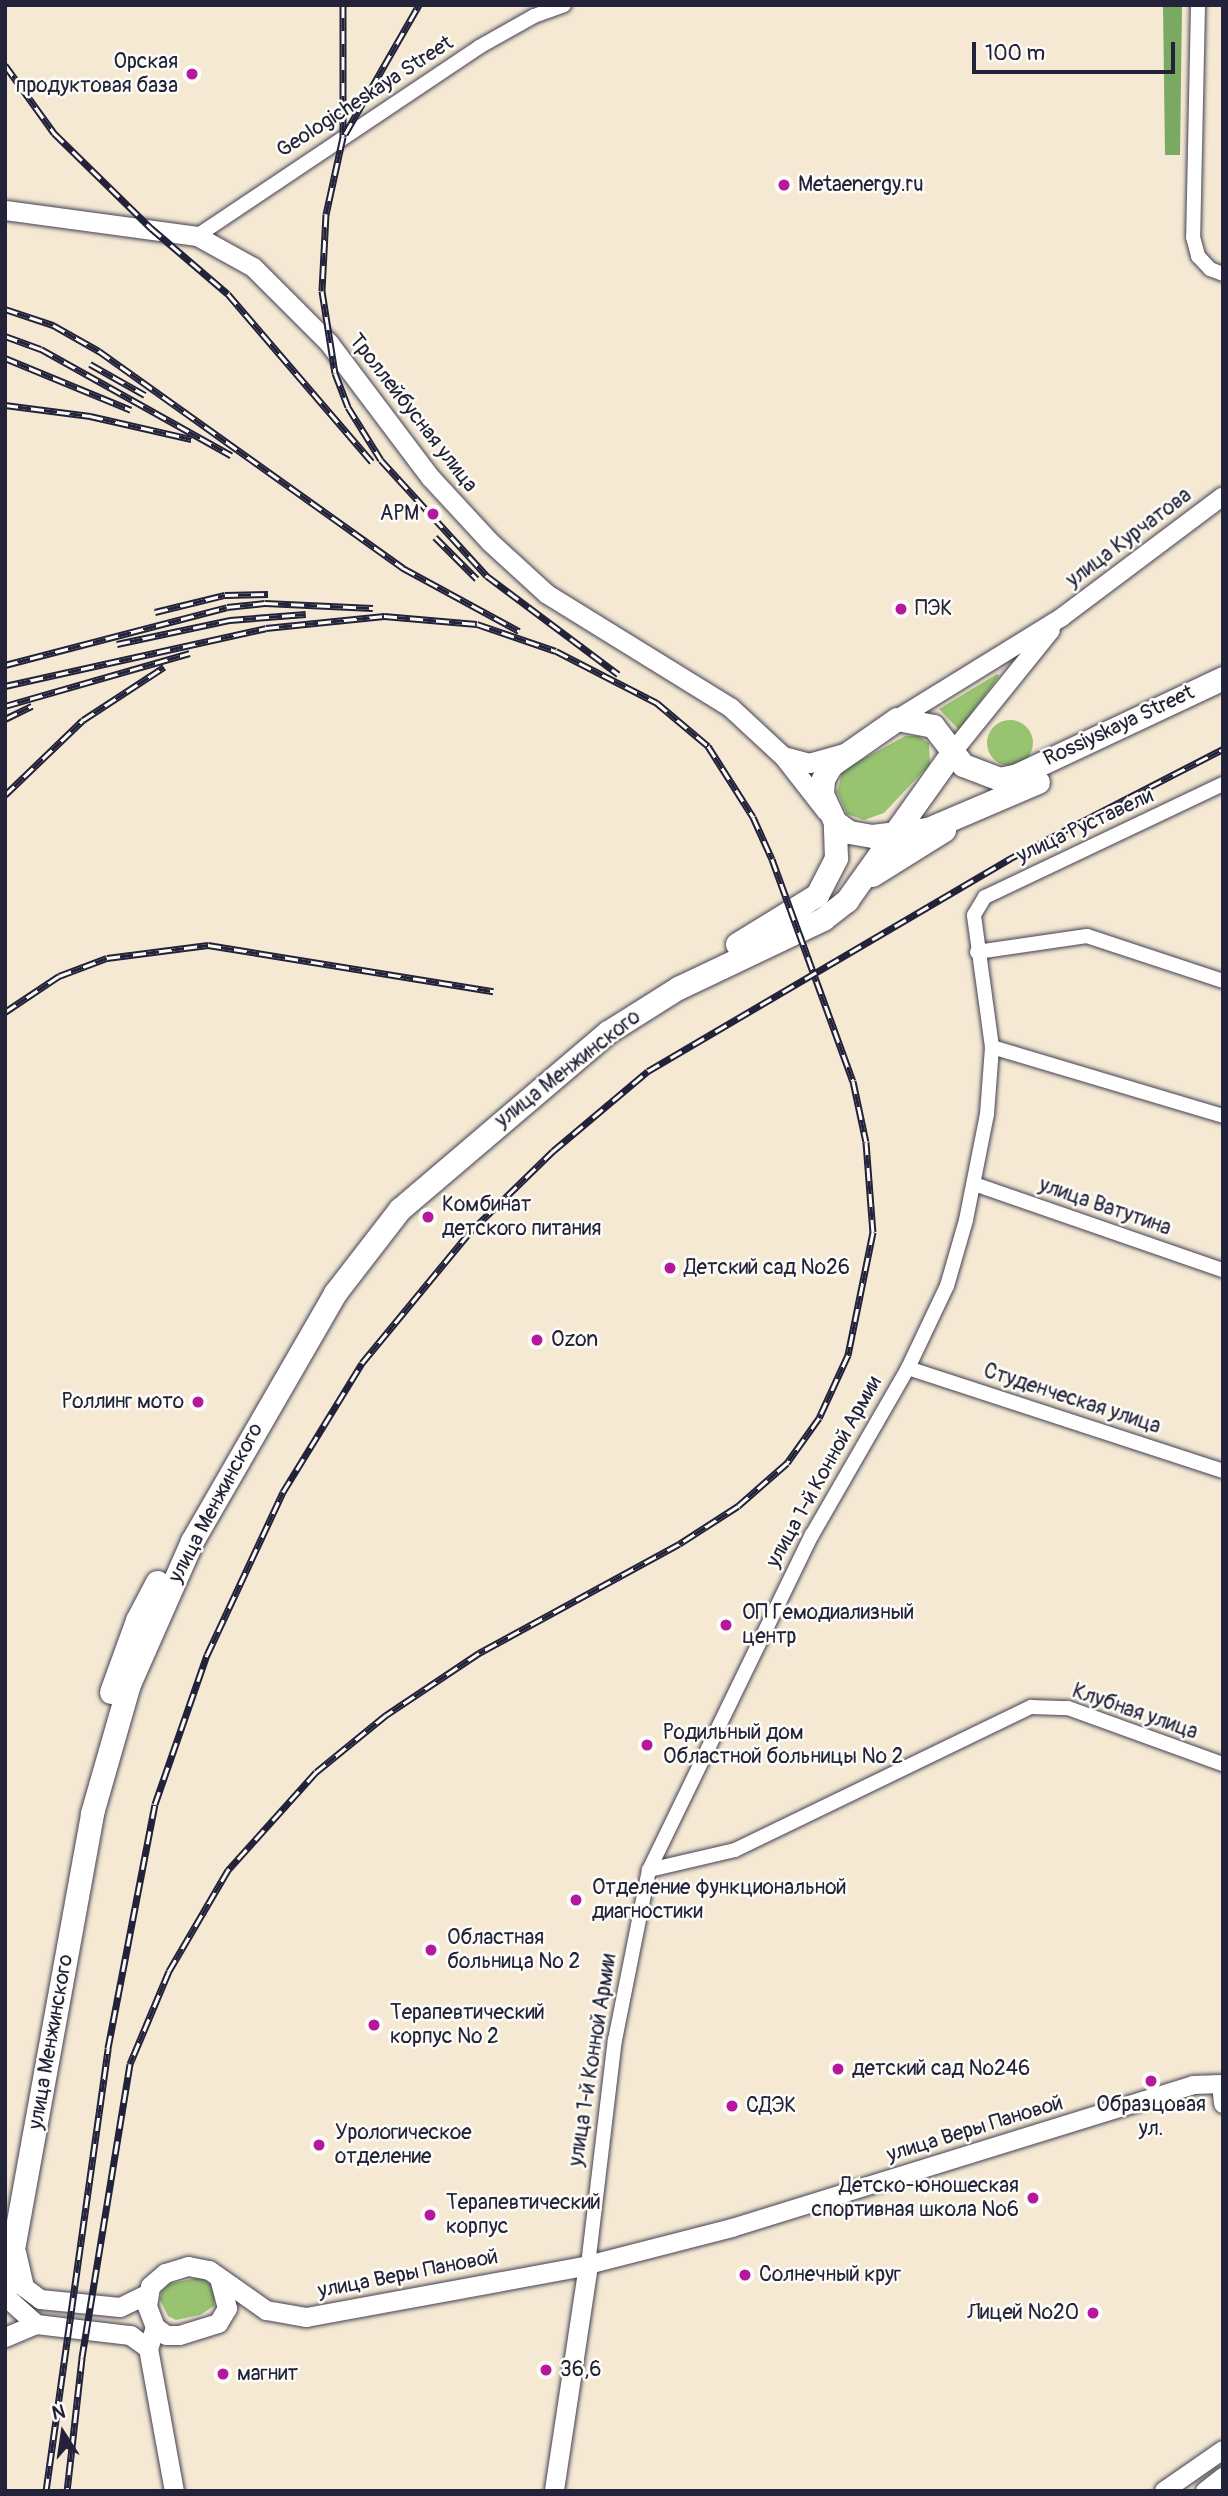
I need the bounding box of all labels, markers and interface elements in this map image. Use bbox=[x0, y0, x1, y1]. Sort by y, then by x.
scale bar bbox=[976, 28, 1179, 72]
street label: Geologicheskaya Street bbox=[272, 31, 458, 163]
text: 100 m bbox=[985, 40, 1045, 67]
place label: Орская продуктовая база bbox=[16, 49, 178, 99]
marker: Орская продуктовая база bbox=[184, 66, 200, 82]
place label: Metaenergy.ru bbox=[798, 172, 924, 198]
marker: Metaenergy.ru bbox=[776, 177, 792, 193]
street label: Троллейбусная улица bbox=[343, 329, 483, 497]
street label: улица Курчатова bbox=[1061, 483, 1197, 593]
place label: АРМ bbox=[380, 501, 419, 527]
marker: АРМ bbox=[425, 506, 441, 522]
place label: ПЭК bbox=[915, 596, 952, 622]
marker: ПЭК bbox=[893, 601, 909, 617]
street label: Rossiyskaya Street bbox=[1040, 680, 1198, 772]
street label: улица Руставели bbox=[1013, 783, 1157, 869]
street label: улица Менжинского bbox=[490, 1004, 646, 1134]
street label: улица Ватутина bbox=[1036, 1173, 1174, 1241]
place label: Комбинат детского питания bbox=[442, 1192, 601, 1242]
marker: Комбинат детского питания bbox=[420, 1209, 436, 1225]
place label: Детский сад №26 bbox=[684, 1255, 850, 1281]
marker: Детский сад №26 bbox=[662, 1260, 678, 1276]
place label: Ozon bbox=[551, 1327, 598, 1353]
marker: Ozon bbox=[529, 1332, 545, 1348]
street label: Студенческая улица bbox=[980, 1358, 1164, 1440]
street label: улица 1-й Конной Армии bbox=[761, 1372, 887, 1572]
place label: Роллинг мото bbox=[62, 1389, 184, 1415]
marker: Роллинг мото bbox=[190, 1394, 206, 1410]
street label: улица Менжинского bbox=[163, 1419, 269, 1587]
place label: ОП Гемодиализный центр bbox=[742, 1600, 914, 1650]
marker: ОП Гемодиализный центр bbox=[716, 1615, 736, 1635]
street label: Клубная улица bbox=[1069, 1679, 1201, 1745]
place label: Родильный дом Областной больницы № 2 bbox=[663, 1720, 903, 1770]
marker: Родильный дом Областной больницы № 2 bbox=[637, 1735, 657, 1755]
place label: Отделение функциональной диагностики bbox=[592, 1875, 847, 1925]
marker: Отделение функциональной диагностики bbox=[566, 1890, 586, 1910]
place label: Областная больница № 2 bbox=[447, 1925, 580, 1975]
marker: Областная больница № 2 bbox=[421, 1940, 441, 1960]
street label: улица 1-й Конной Армии bbox=[564, 1952, 622, 2168]
street label: улица Менжинского bbox=[23, 1953, 79, 2131]
place label: Терапевтический корпус № 2 bbox=[390, 2000, 545, 2050]
marker: Терапевтический корпус № 2 bbox=[364, 2015, 384, 2035]
place label: детский сад №246 bbox=[852, 2056, 1030, 2082]
marker: детский сад №246 bbox=[830, 2061, 846, 2077]
marker: Образцовая ул. bbox=[1143, 2073, 1159, 2089]
street label: улица Веры Пановой bbox=[884, 2090, 1066, 2168]
place label: Образцовая ул. bbox=[1096, 2092, 1206, 2142]
place label: СДЭК bbox=[746, 2093, 796, 2119]
marker: СДЭК bbox=[724, 2098, 740, 2114]
place label: Урологическое отделение bbox=[335, 2120, 472, 2170]
marker: Урологическое отделение bbox=[309, 2135, 329, 2155]
place label: Детско-юношеская спортивная школа №6 bbox=[812, 2173, 1019, 2223]
place label: Терапевтический корпус bbox=[446, 2190, 601, 2240]
marker: Детско-юношеская спортивная школа №6 bbox=[1025, 2190, 1041, 2206]
marker: Терапевтический корпус bbox=[420, 2205, 440, 2225]
street label: улица Веры Пановой bbox=[316, 2244, 500, 2304]
place label: Солнечный круг bbox=[759, 2262, 901, 2288]
marker: Солнечный круг bbox=[737, 2267, 753, 2283]
place label: Лицей №20 bbox=[967, 2300, 1079, 2326]
marker: Лицей №20 bbox=[1085, 2305, 1101, 2321]
place label: 36,6 bbox=[560, 2357, 601, 2383]
place label: магнит bbox=[237, 2361, 298, 2387]
marker: 36,6 bbox=[538, 2362, 554, 2378]
marker: магнит bbox=[215, 2366, 231, 2382]
north arrow bbox=[28, 2398, 98, 2468]
text: N bbox=[50, 2399, 67, 2426]

